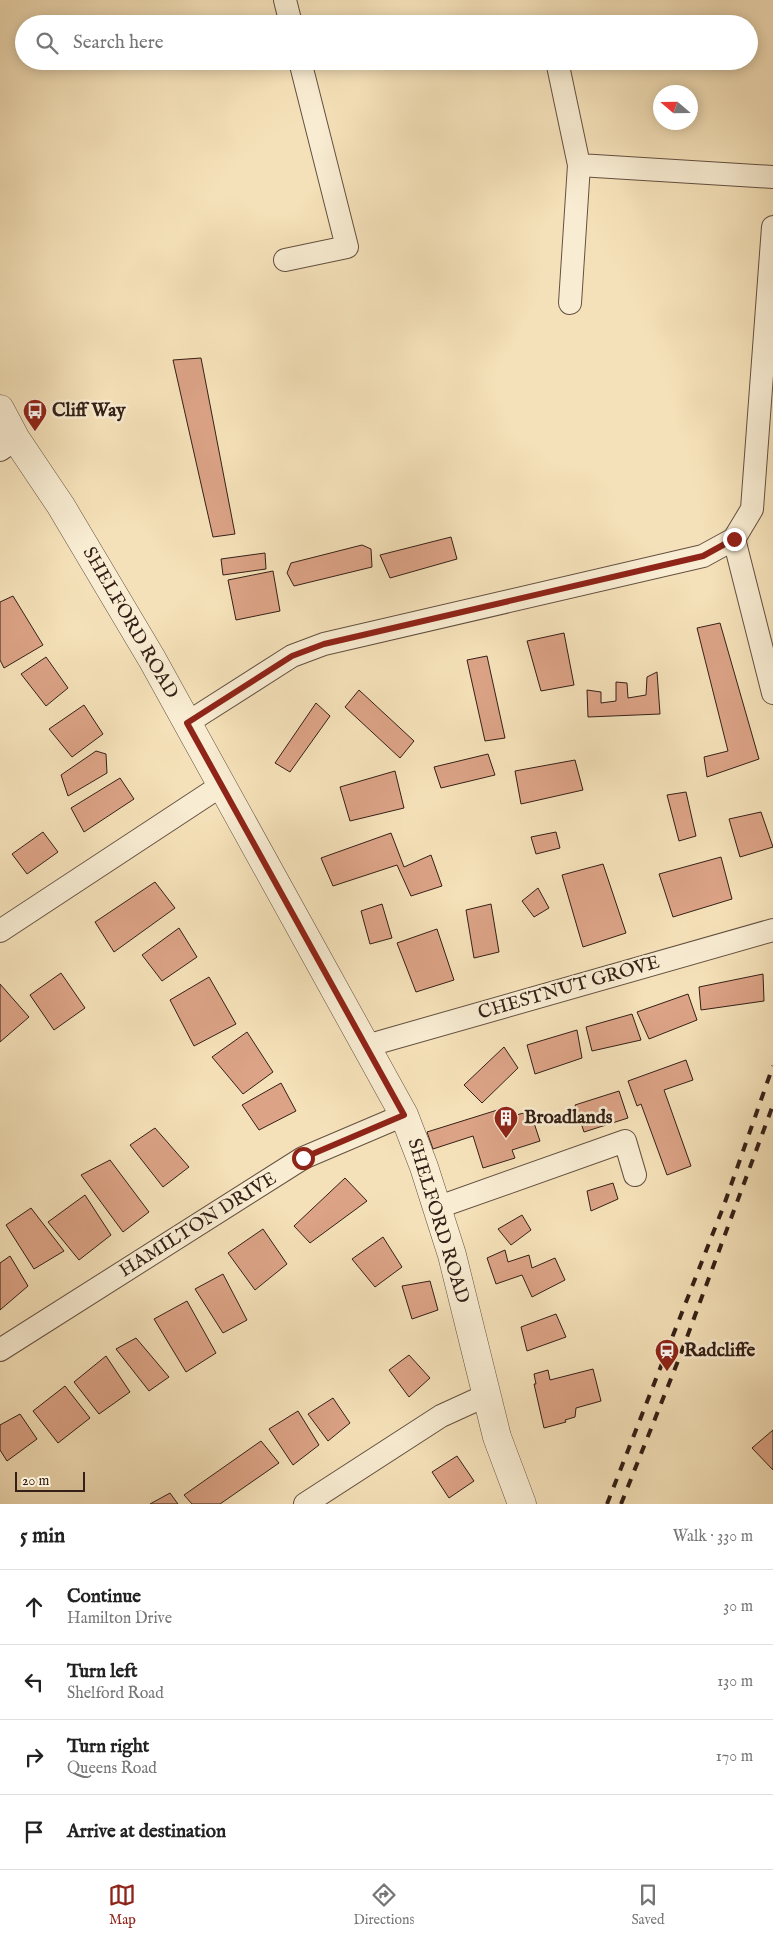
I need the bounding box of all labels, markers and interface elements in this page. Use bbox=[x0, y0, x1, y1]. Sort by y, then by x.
search box bbox=[15, 15, 758, 70]
icon: search bbox=[33, 29, 61, 57]
text: Search here bbox=[73, 31, 164, 55]
north arrow bbox=[653, 85, 698, 130]
bus stop icon: Cliff Way bbox=[22, 398, 48, 432]
place label: Cliff Way bbox=[52, 399, 126, 423]
route end bbox=[723, 528, 746, 551]
street label: SHELFORD ROAD bbox=[77, 543, 183, 703]
street label: CHESTNUT GROVE bbox=[475, 951, 663, 1025]
building icon: Broadlands bbox=[493, 1105, 519, 1139]
place label: Broadlands bbox=[524, 1106, 613, 1130]
street label: SHELFORD ROAD bbox=[401, 1136, 475, 1306]
route start bbox=[292, 1147, 315, 1170]
street label: HAMILTON DRIVE bbox=[115, 1167, 281, 1283]
station icon: Radcliffe bbox=[654, 1338, 680, 1372]
place label: Radcliffe bbox=[684, 1339, 755, 1363]
scale bar bbox=[15, 1469, 85, 1492]
text: 20 m bbox=[22, 1472, 49, 1490]
text: 5 min bbox=[20, 1523, 65, 1550]
text: Walk · 330 m bbox=[673, 1527, 753, 1547]
text: Continue bbox=[67, 1585, 141, 1609]
icon: ahead bbox=[20, 1593, 48, 1621]
text: 30 m bbox=[723, 1597, 753, 1617]
text: Hamilton Drive bbox=[67, 1609, 172, 1629]
text: Turn left bbox=[67, 1660, 138, 1684]
icon: left bbox=[20, 1668, 48, 1696]
text: 130 m bbox=[717, 1672, 753, 1692]
text: Shelford Road bbox=[67, 1684, 164, 1704]
text: Turn right bbox=[67, 1735, 149, 1759]
icon: right bbox=[20, 1743, 48, 1771]
text: 170 m bbox=[716, 1747, 753, 1767]
text: Queens Road bbox=[67, 1759, 157, 1779]
icon: arrive bbox=[20, 1818, 48, 1846]
text: Arrive at destination bbox=[67, 1820, 226, 1844]
tab: Map bbox=[108, 1881, 136, 1929]
tab: Directions bbox=[353, 1881, 414, 1929]
tab: Saved bbox=[631, 1881, 664, 1929]

